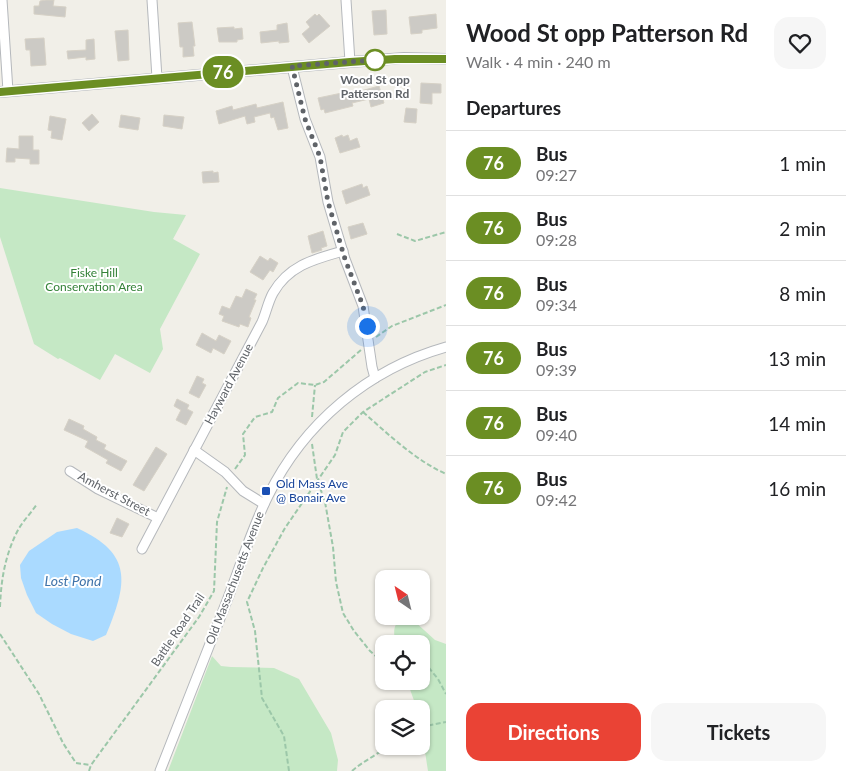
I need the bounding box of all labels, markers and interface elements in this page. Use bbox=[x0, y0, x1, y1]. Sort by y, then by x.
button: heart bbox=[774, 17, 826, 69]
text: Wood St opp Patterson Rd bbox=[466, 18, 748, 47]
marker: Wood St opp Patterson Rd bbox=[364, 49, 386, 71]
text: Walk · 4 min · 240 m bbox=[466, 52, 611, 71]
line badge: 76 bbox=[200, 56, 246, 88]
text: 76 bbox=[213, 61, 233, 83]
place label: Wood St opp Patterson Rd bbox=[340, 72, 410, 101]
text: Departures bbox=[466, 96, 561, 119]
text: Bus bbox=[536, 142, 567, 165]
text: 76 bbox=[483, 152, 504, 174]
text: 1 min bbox=[779, 152, 826, 175]
text: 09:27 bbox=[536, 165, 577, 184]
text: Bus bbox=[536, 207, 567, 230]
text: 76 bbox=[483, 217, 504, 239]
text: 2 min bbox=[779, 217, 826, 240]
text: 09:28 bbox=[536, 230, 577, 249]
park label: Fiske Hill Conservation Area bbox=[45, 265, 143, 294]
text: Bus bbox=[536, 272, 567, 295]
text: 76 bbox=[483, 282, 504, 304]
text: 8 min bbox=[779, 282, 826, 305]
text: 09:34 bbox=[536, 295, 577, 314]
your location bbox=[355, 314, 380, 339]
text: Bus bbox=[536, 337, 567, 360]
street label: Hayward Avenue bbox=[201, 341, 256, 427]
text: 76 bbox=[483, 347, 504, 369]
text: 13 min bbox=[768, 347, 826, 370]
text: 09:39 bbox=[536, 360, 577, 379]
text: Bus bbox=[536, 402, 567, 425]
text: 76 bbox=[483, 412, 504, 434]
text: 14 min bbox=[768, 412, 826, 435]
text: 09:40 bbox=[536, 425, 577, 444]
text: Bus bbox=[536, 467, 567, 490]
street label: Amherst Street bbox=[76, 468, 153, 519]
place label: Old Mass Ave @ Bonair Ave bbox=[276, 476, 348, 505]
text: 76 bbox=[483, 477, 504, 499]
text: 16 min bbox=[768, 477, 826, 500]
marker: Old Mass Ave @ Bonair Ave bbox=[260, 485, 272, 497]
text: 09:42 bbox=[536, 490, 577, 509]
street label: Old Massachusetts Avenue bbox=[202, 509, 267, 647]
north arrow bbox=[375, 570, 430, 625]
map controls bbox=[375, 570, 430, 755]
water label: Lost Pond bbox=[45, 572, 102, 589]
street label: Battle Road Trail bbox=[148, 590, 208, 669]
button: locate bbox=[375, 635, 430, 690]
button: layers bbox=[375, 700, 430, 755]
button: Directions bbox=[466, 703, 641, 761]
button: Tickets bbox=[651, 703, 826, 761]

